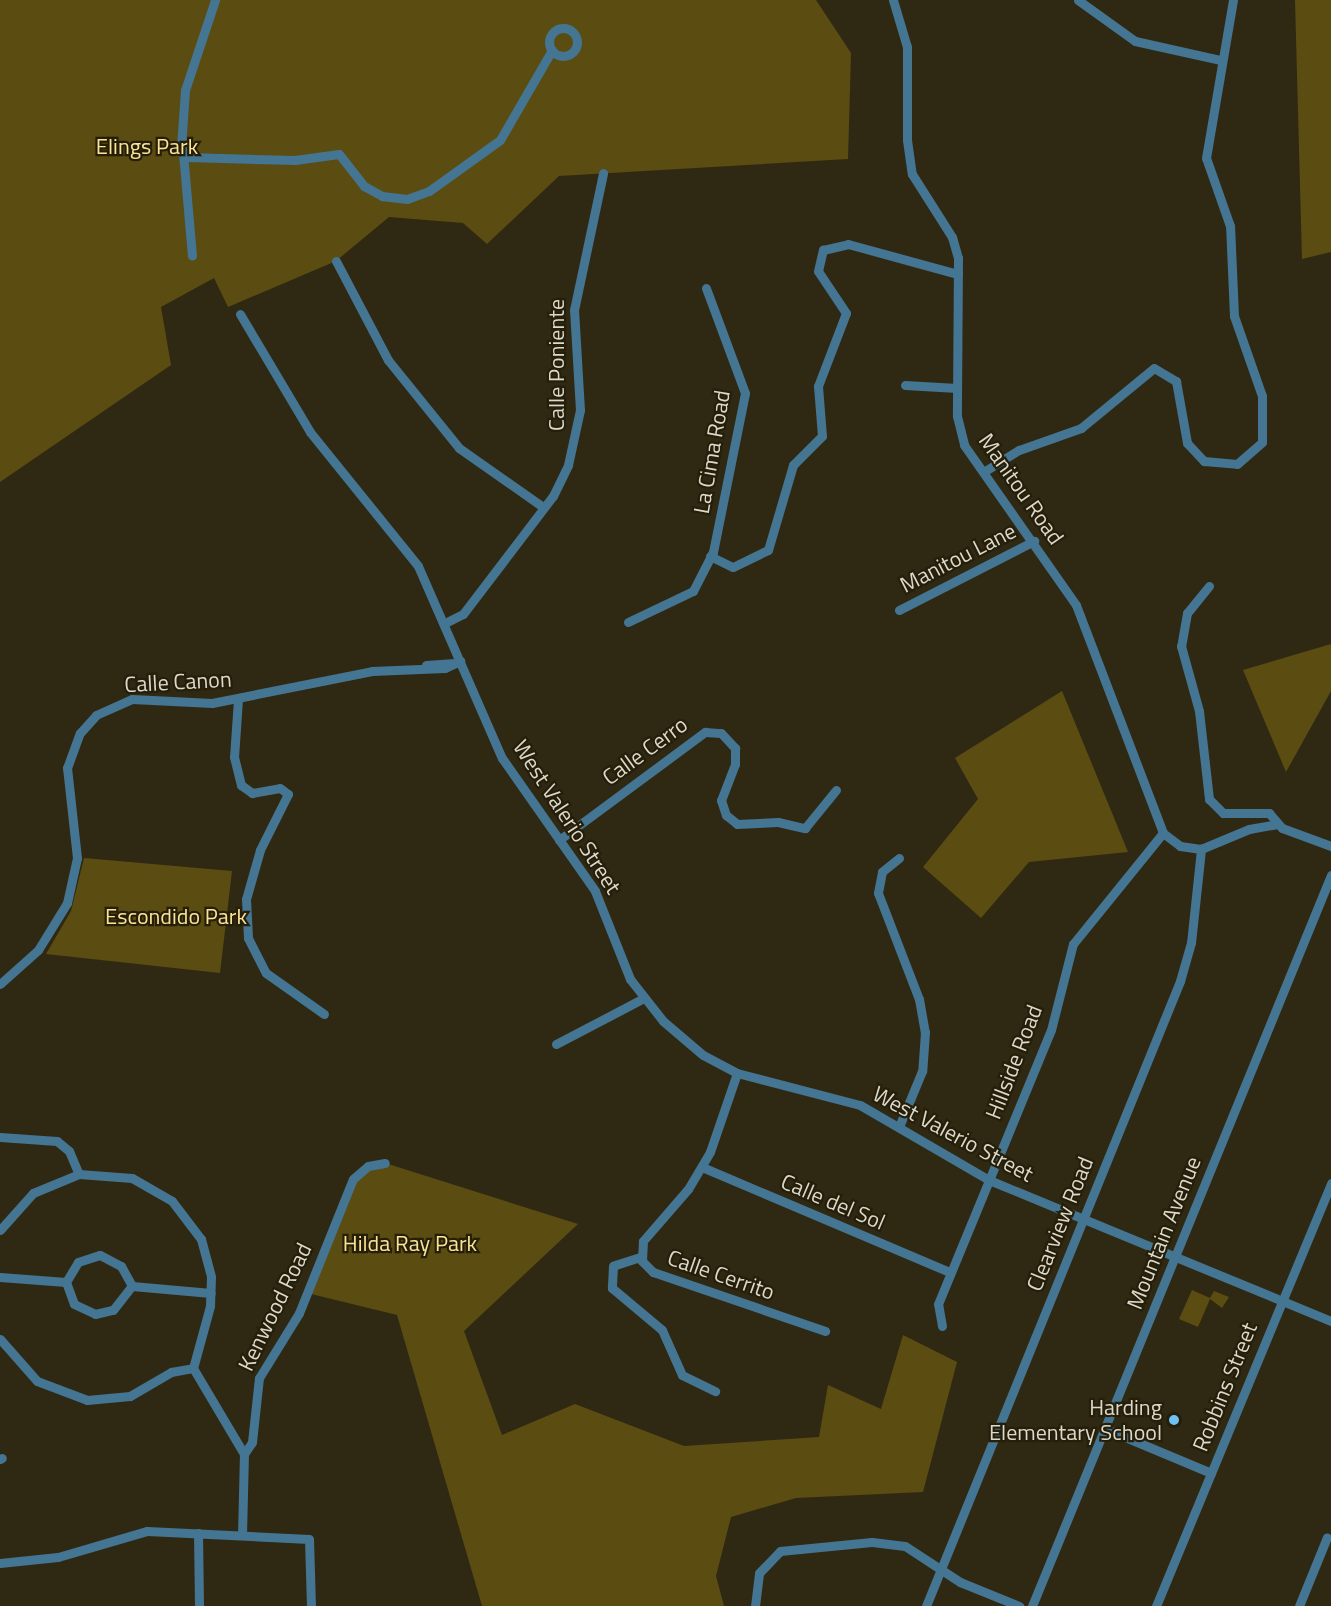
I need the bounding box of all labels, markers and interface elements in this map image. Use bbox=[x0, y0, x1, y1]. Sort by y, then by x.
park label: Elings Park bbox=[96, 134, 198, 160]
street label: Calle Poniente bbox=[544, 299, 570, 431]
street label: La Cima Road bbox=[688, 388, 736, 516]
street label: Manitou Road bbox=[973, 428, 1069, 550]
street label: Manitou Lane bbox=[896, 518, 1020, 598]
street label: Calle Canon bbox=[124, 666, 232, 698]
street label: Calle Cerro bbox=[597, 711, 693, 791]
street label: West Valerio Street bbox=[507, 735, 627, 899]
park label: Escondido Park bbox=[105, 904, 247, 930]
street label: Hillside Road bbox=[980, 1001, 1048, 1123]
street label: West Valerio Street bbox=[868, 1081, 1038, 1187]
street label: Clearview Road bbox=[1021, 1153, 1099, 1295]
street label: Mountain Avenue bbox=[1121, 1153, 1207, 1313]
street label: Calle del Sol bbox=[777, 1168, 889, 1236]
park label: Hilda Ray Park bbox=[343, 1231, 477, 1257]
street label: Kenwood Road bbox=[233, 1239, 317, 1375]
street label: Calle Cerrito bbox=[664, 1244, 778, 1306]
street label: Robbins Street bbox=[1187, 1319, 1263, 1455]
place label: Harding Elementary School bbox=[989, 1394, 1162, 1446]
marker: Harding Elementary School bbox=[1167, 1413, 1181, 1427]

